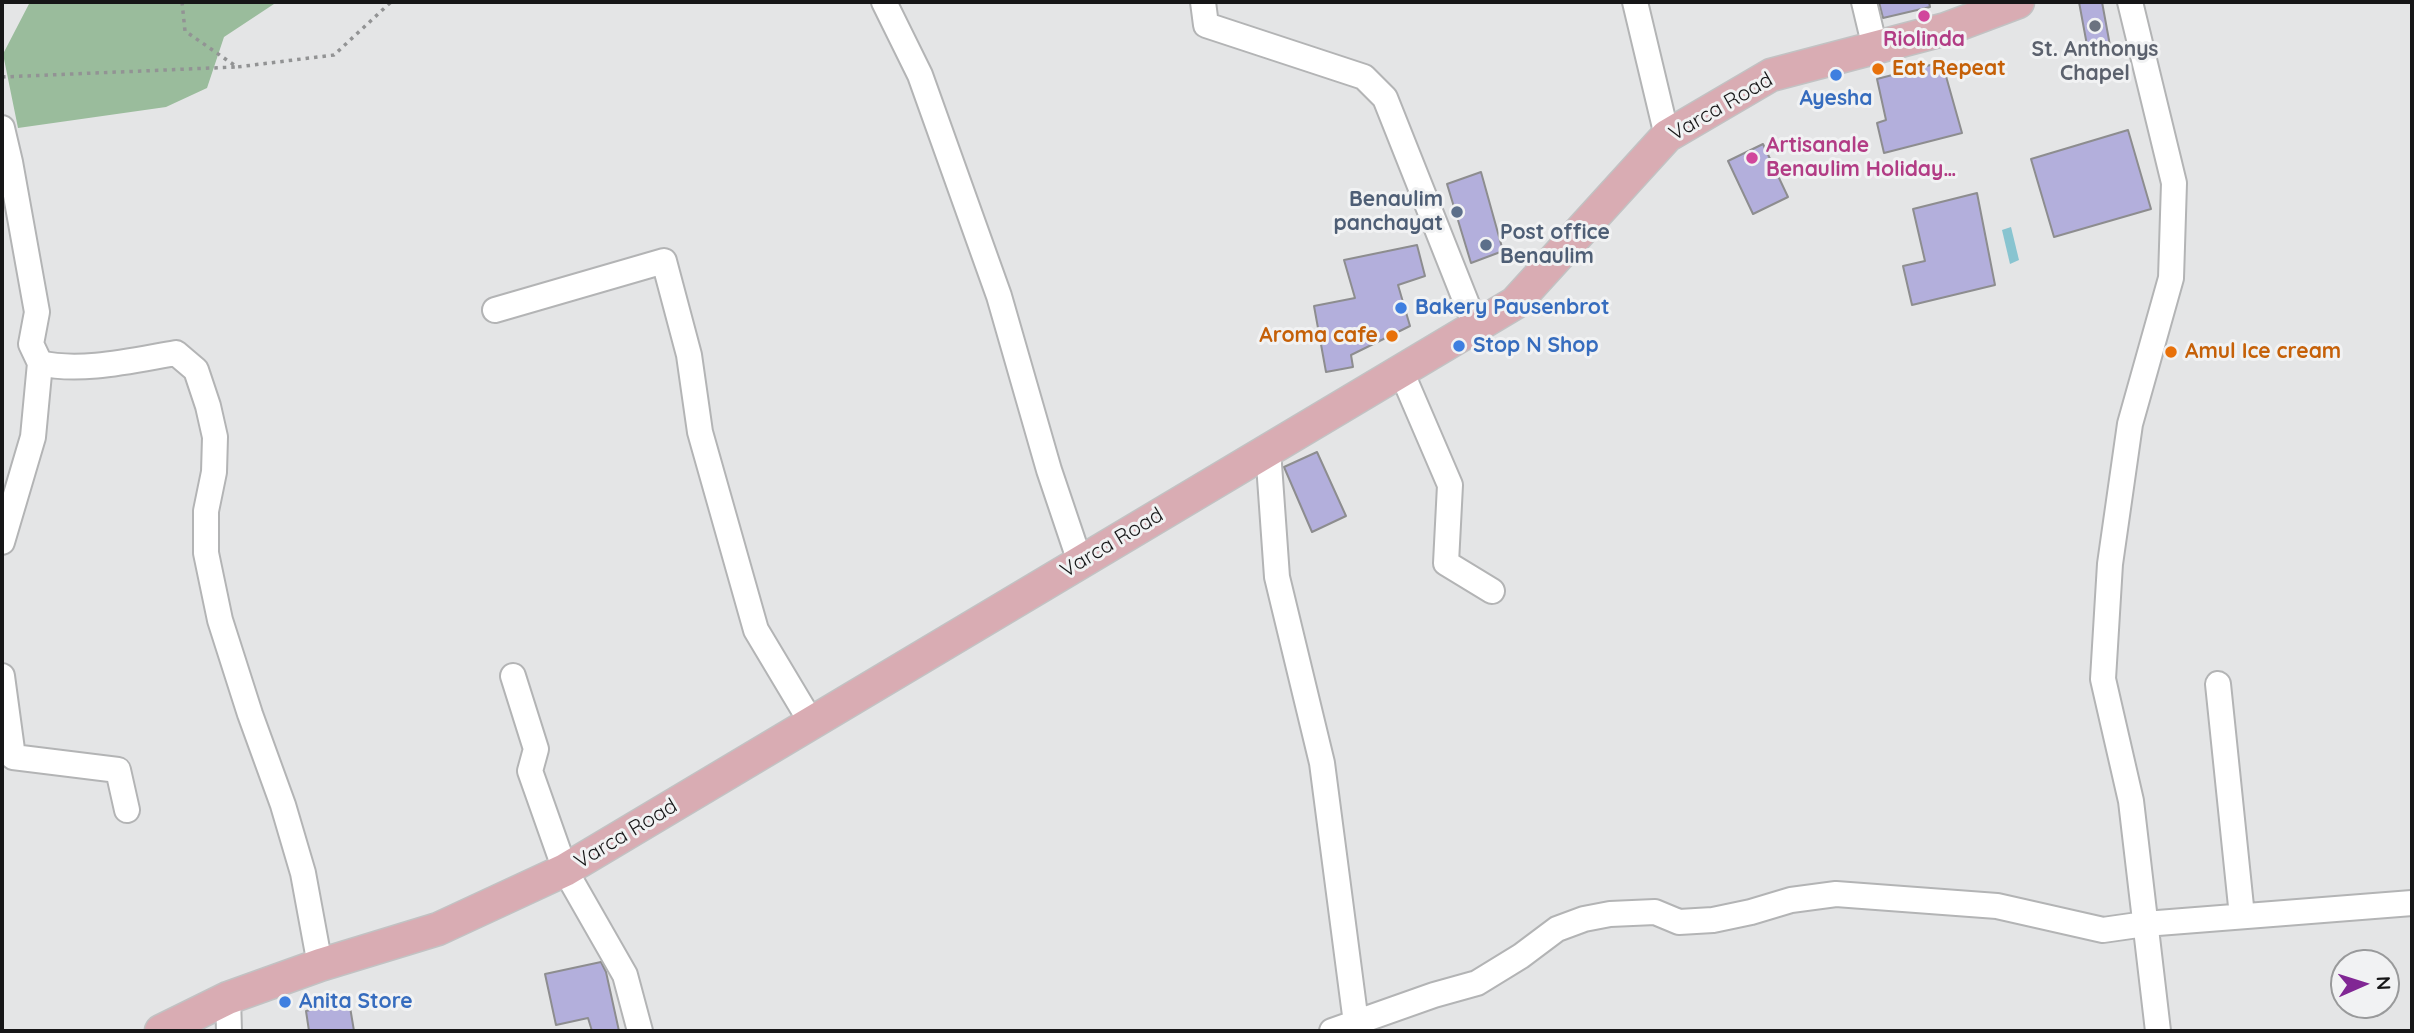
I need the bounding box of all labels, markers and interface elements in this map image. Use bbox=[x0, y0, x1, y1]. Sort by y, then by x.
marker: Riolinda bbox=[1916, 8, 1932, 24]
marker: St. Anthonys Chapel bbox=[2087, 18, 2103, 34]
place label: Riolinda bbox=[1883, 27, 1965, 53]
place label: St. Anthonys Chapel bbox=[2032, 37, 2158, 87]
place label: Eat Repeat bbox=[1892, 56, 2006, 82]
marker: Eat Repeat bbox=[1870, 61, 1886, 77]
street label: Varca Road bbox=[1665, 67, 1777, 147]
marker: Ayesha bbox=[1828, 67, 1844, 83]
place label: Ayesha bbox=[1799, 86, 1873, 112]
place label: Artisanale Benaulim Holiday… bbox=[1766, 133, 1956, 183]
marker: Artisanale Benaulim Holiday… bbox=[1744, 150, 1760, 166]
place label: Benaulim panchayat bbox=[1334, 187, 1443, 237]
marker: Benaulim panchayat bbox=[1449, 204, 1465, 220]
place label: Post office Benaulim bbox=[1500, 220, 1610, 270]
marker: Post office Benaulim bbox=[1478, 237, 1494, 253]
place label: Bakery Pausenbrot bbox=[1415, 295, 1610, 321]
marker: Bakery Pausenbrot bbox=[1393, 300, 1409, 316]
place label: Aroma cafe bbox=[1259, 323, 1378, 349]
marker: Aroma cafe bbox=[1384, 328, 1400, 344]
place label: Stop N Shop bbox=[1473, 333, 1599, 359]
marker: Stop N Shop bbox=[1451, 338, 1467, 354]
place label: Amul Ice cream bbox=[2185, 339, 2341, 365]
marker: Amul Ice cream bbox=[2163, 344, 2179, 360]
street label: Varca Road bbox=[1056, 502, 1168, 584]
street label: Varca Road bbox=[570, 793, 682, 875]
north arrow bbox=[2330, 949, 2400, 1019]
text: N bbox=[2372, 975, 2396, 991]
place label: Anita Store bbox=[299, 989, 413, 1015]
marker: Anita Store bbox=[277, 994, 293, 1010]

